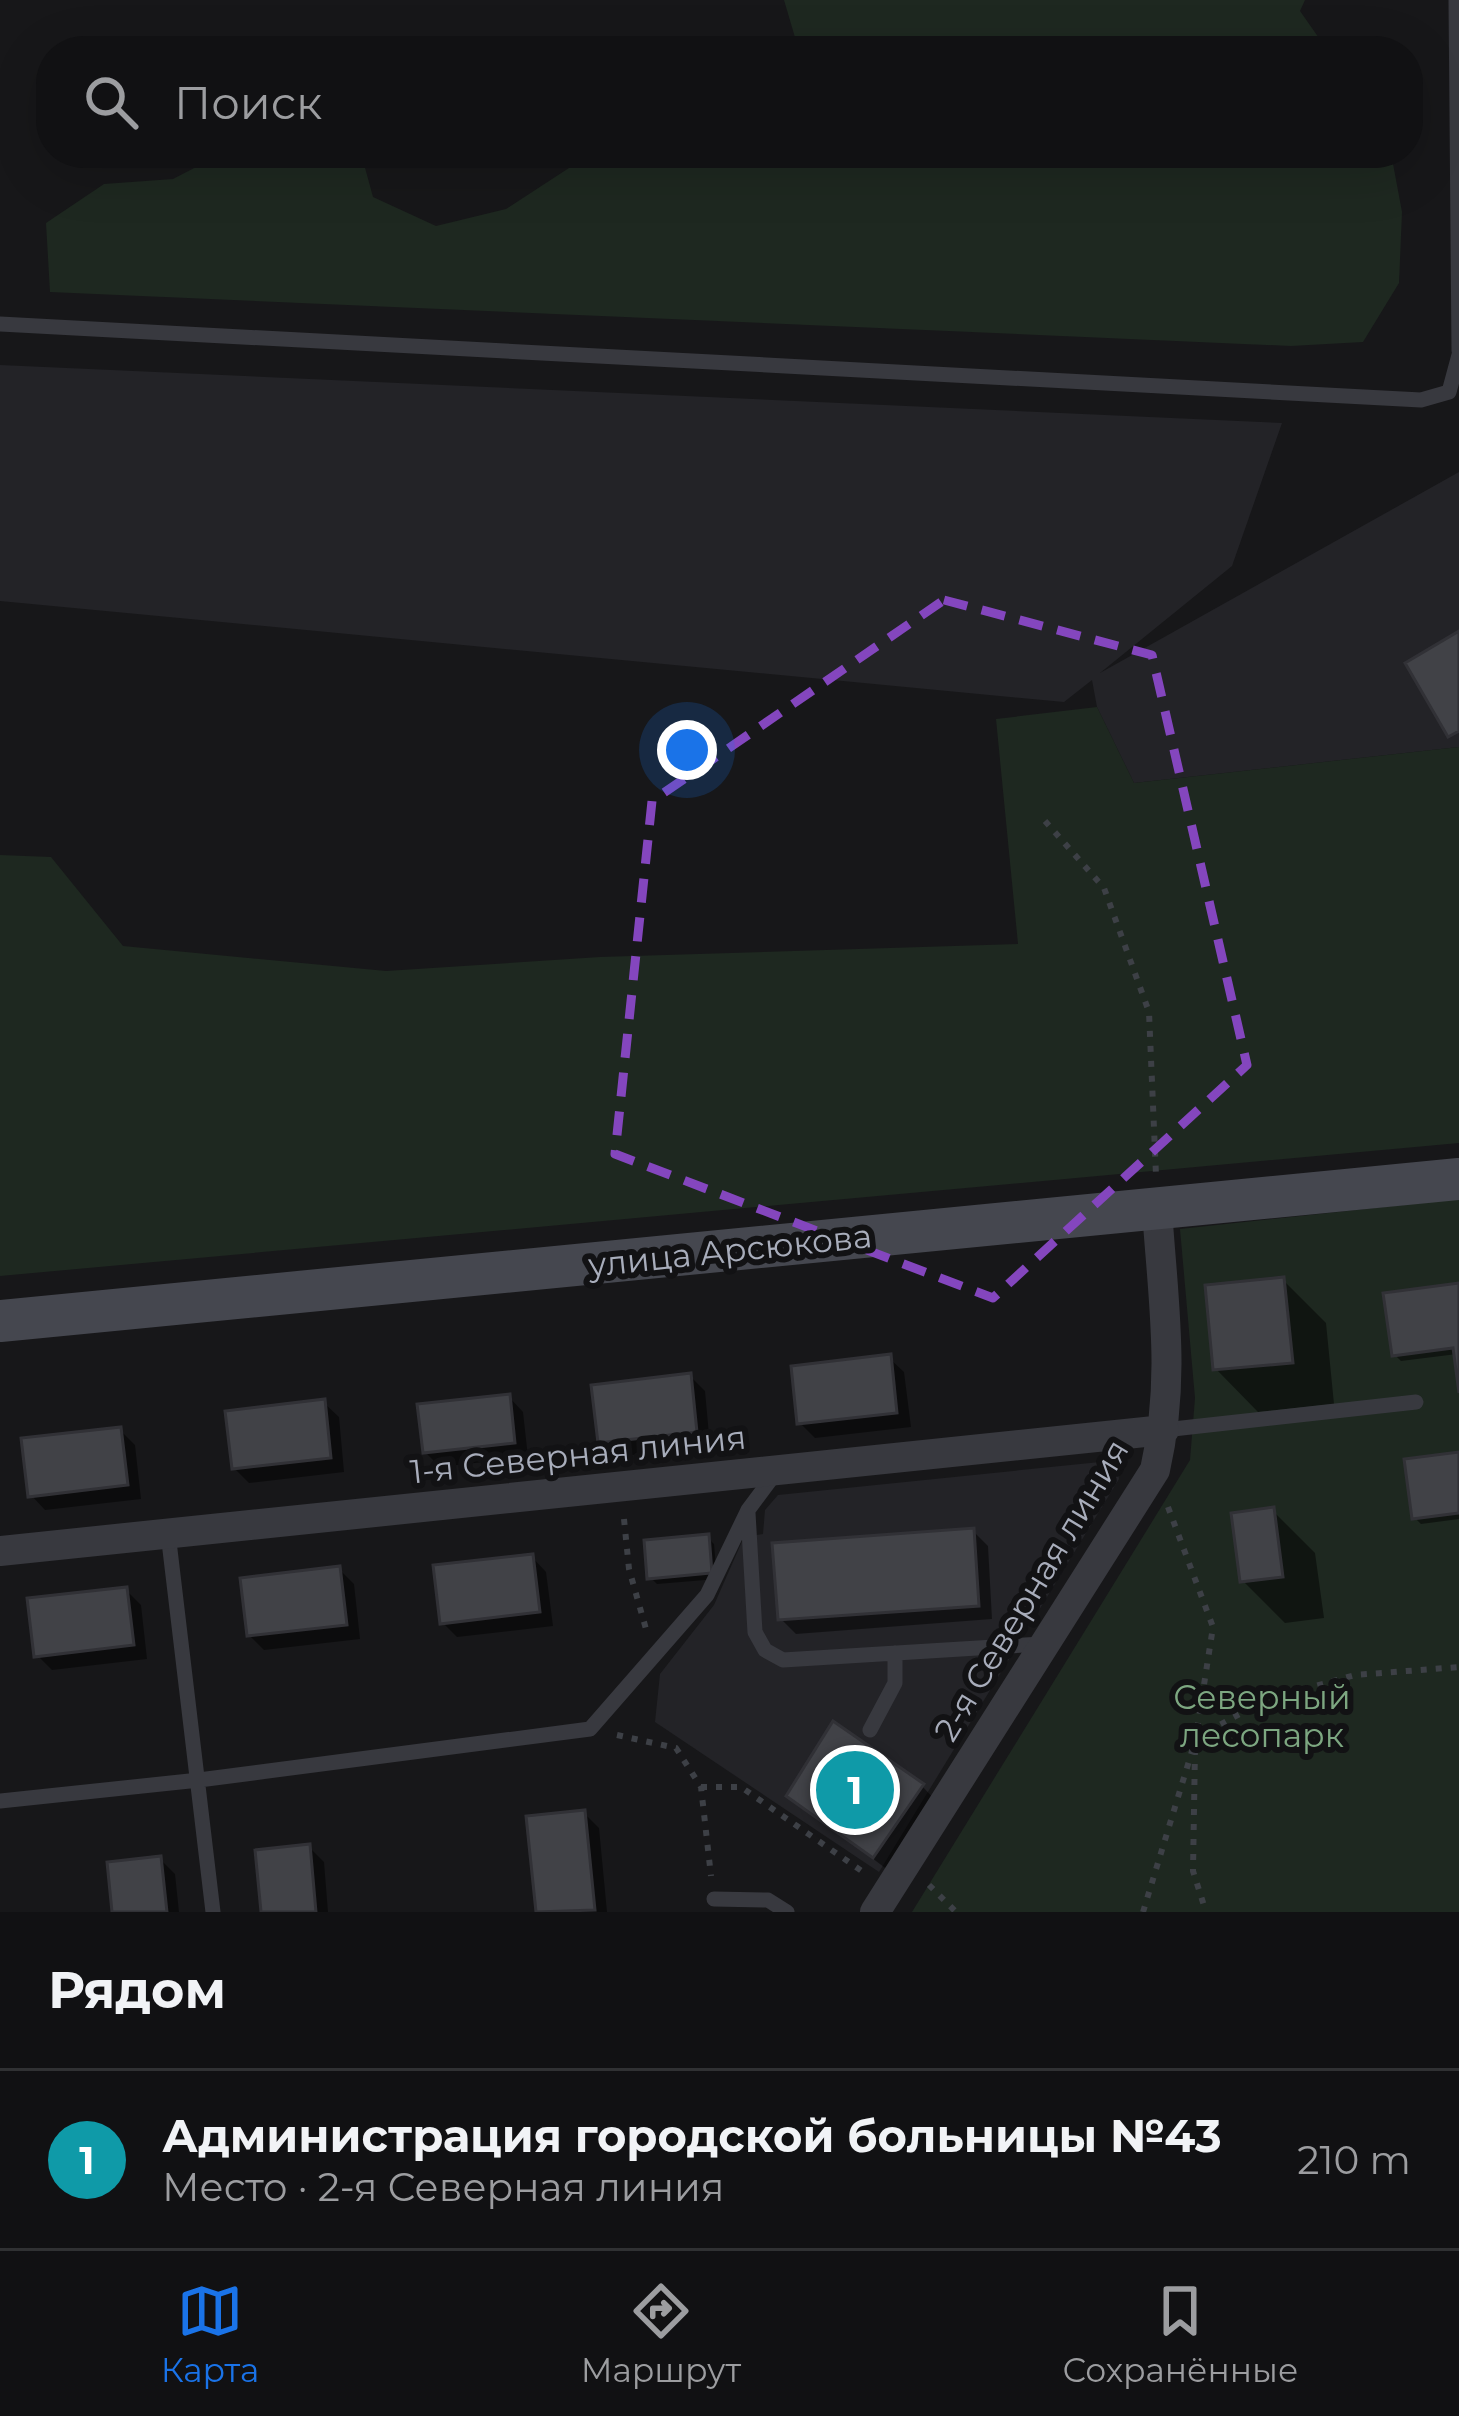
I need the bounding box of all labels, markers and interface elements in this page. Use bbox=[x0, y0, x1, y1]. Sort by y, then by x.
search box bbox=[36, 36, 1423, 168]
icon: search bbox=[78, 69, 144, 135]
text: Поиск bbox=[174, 75, 322, 130]
your location bbox=[657, 720, 717, 780]
street label: улица Арсюкова bbox=[585, 1215, 874, 1285]
street label: 1-я Северная линия bbox=[408, 1416, 748, 1492]
street label: 2-я Северная линия bbox=[925, 1432, 1137, 1748]
park label: Северный лесопарк bbox=[1173, 1677, 1351, 1755]
pin: 1 bbox=[816, 1745, 894, 1835]
text: Рядом bbox=[48, 1959, 226, 2021]
text: Администрация городской больницы №43 bbox=[162, 2108, 1222, 2163]
text: 1 bbox=[79, 2136, 95, 2184]
text: 210 m bbox=[1297, 2136, 1411, 2184]
text: Место · 2-я Северная линия bbox=[162, 2163, 724, 2211]
tab: Карта bbox=[161, 2278, 259, 2390]
tab: Маршрут bbox=[581, 2278, 741, 2390]
tab: Сохранённые bbox=[1062, 2278, 1298, 2390]

